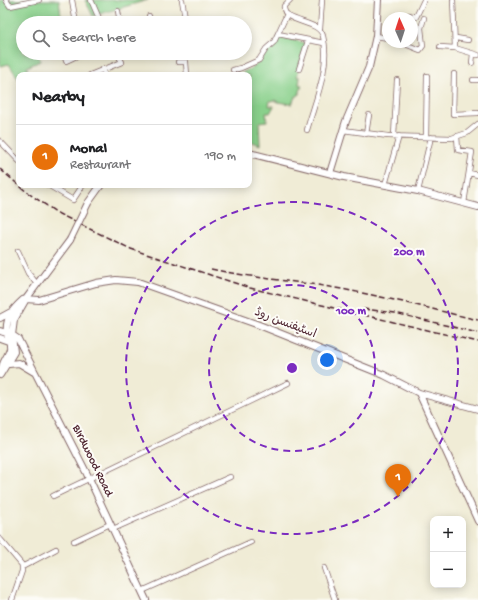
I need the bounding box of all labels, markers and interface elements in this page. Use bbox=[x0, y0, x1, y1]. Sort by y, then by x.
north arrow bbox=[382, 12, 418, 48]
search box bbox=[16, 16, 252, 60]
icon: search bbox=[30, 27, 52, 49]
text: Search here bbox=[62, 29, 136, 47]
text: Nearby bbox=[32, 88, 85, 108]
text: Monal bbox=[70, 140, 107, 158]
text: 1 bbox=[42, 149, 48, 164]
text: 190 m bbox=[205, 149, 236, 164]
text: Restaurant bbox=[70, 158, 130, 173]
text: 200 m bbox=[394, 246, 425, 260]
street label: اسٹیفنسن روڈ bbox=[252, 305, 318, 342]
text: 100 m bbox=[335, 305, 366, 319]
your location bbox=[317, 350, 337, 370]
centre of rings bbox=[285, 361, 299, 375]
street label: BIrdwood Road bbox=[68, 422, 116, 500]
pin: 1 bbox=[385, 464, 411, 497]
map controls bbox=[430, 516, 466, 588]
button: + bbox=[430, 516, 466, 552]
button: − bbox=[430, 552, 466, 588]

